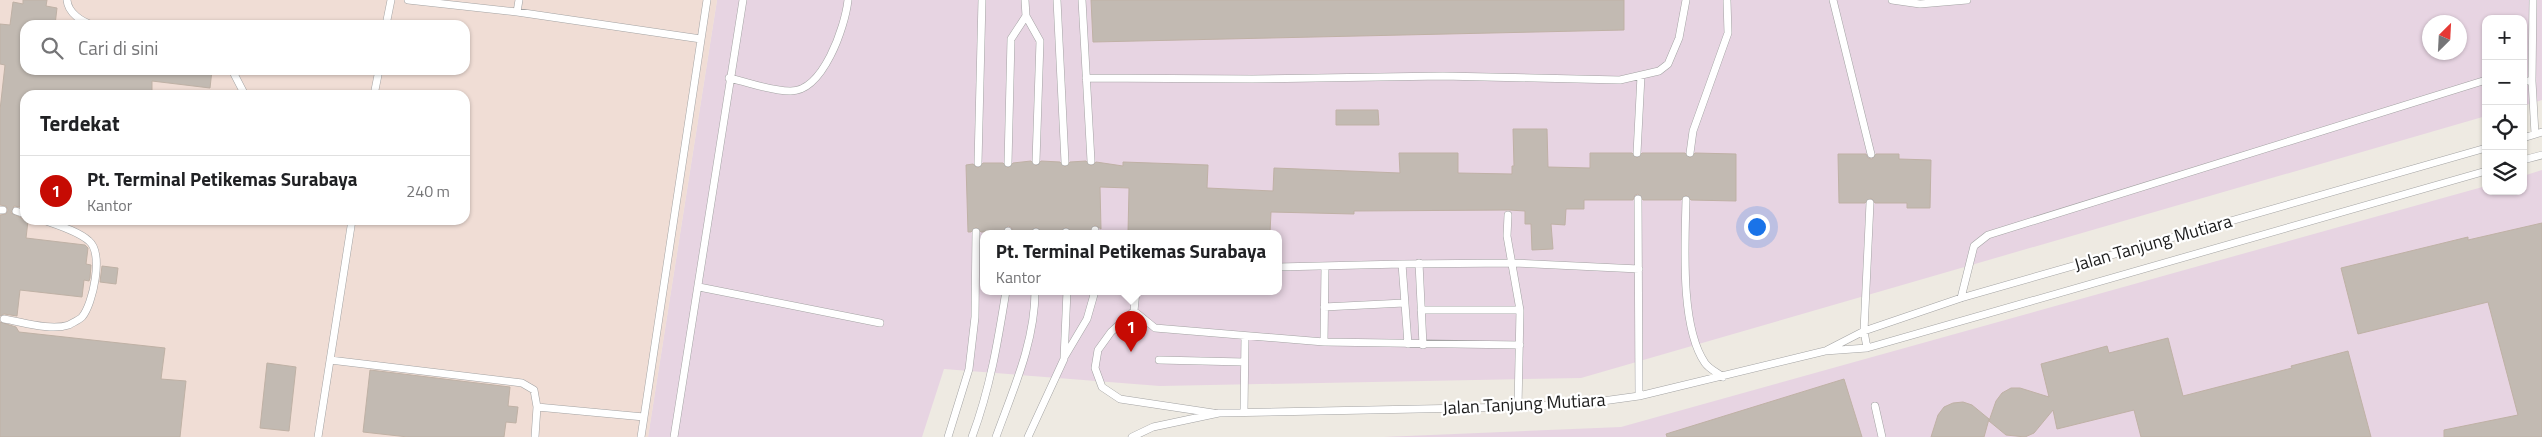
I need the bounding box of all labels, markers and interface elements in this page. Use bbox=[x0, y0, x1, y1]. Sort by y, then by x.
north arrow bbox=[2422, 15, 2467, 60]
map controls bbox=[2482, 15, 2527, 195]
button: + bbox=[2482, 15, 2527, 60]
search box bbox=[20, 20, 470, 75]
text: Cari di sini bbox=[78, 33, 159, 62]
icon: search bbox=[38, 34, 66, 62]
button: − bbox=[2482, 60, 2527, 105]
button: locate bbox=[2482, 105, 2527, 150]
text: Terdekat bbox=[40, 107, 120, 139]
button: layers bbox=[2482, 150, 2527, 195]
text: Pt. Terminal Petikemas Surabaya bbox=[87, 164, 357, 193]
text: 1 bbox=[52, 179, 60, 203]
text: 240 m bbox=[406, 179, 450, 203]
text: Kantor bbox=[87, 193, 132, 217]
street label: Jalan Tanjung Mutiara bbox=[2071, 207, 2235, 278]
your location bbox=[1744, 214, 1770, 240]
popup bbox=[980, 230, 1282, 295]
text: Pt. Terminal Petikemas Surabaya bbox=[996, 236, 1266, 265]
text: Kantor bbox=[996, 265, 1041, 289]
pin: 1 bbox=[1115, 311, 1147, 352]
street label: Jalan Tanjung Mutiara bbox=[1442, 386, 1606, 421]

